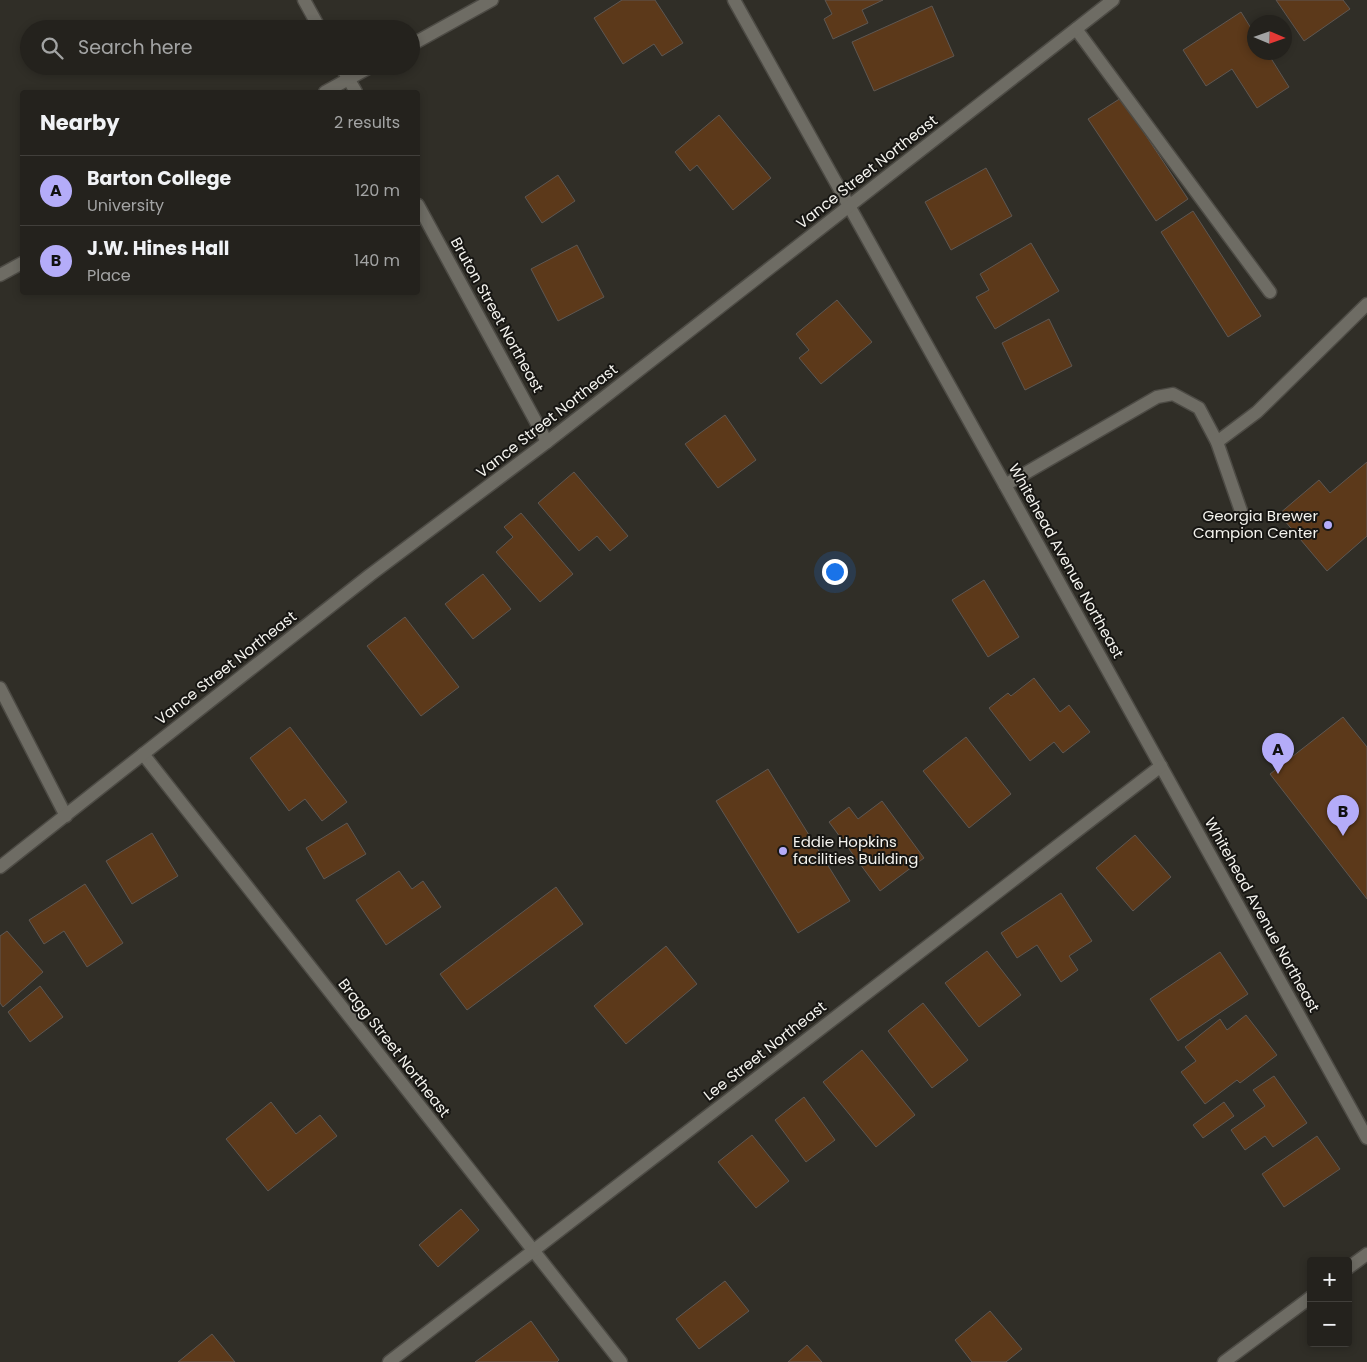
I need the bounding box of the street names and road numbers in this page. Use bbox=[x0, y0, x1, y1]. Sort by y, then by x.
street label: Vance Street Northeast bbox=[792, 110, 942, 233]
street label: Bruton Street Northeast bbox=[446, 233, 549, 396]
street label: Vance Street Northeast bbox=[472, 359, 622, 482]
street label: Whitehead Avenue Northeast bbox=[1004, 460, 1129, 662]
street label: Vance Street Northeast bbox=[151, 606, 301, 729]
street label: Whitehead Avenue Northeast bbox=[1200, 814, 1325, 1016]
street label: Bragg Street Northeast bbox=[334, 974, 455, 1121]
street label: Lee Street Northeast bbox=[699, 996, 830, 1105]

